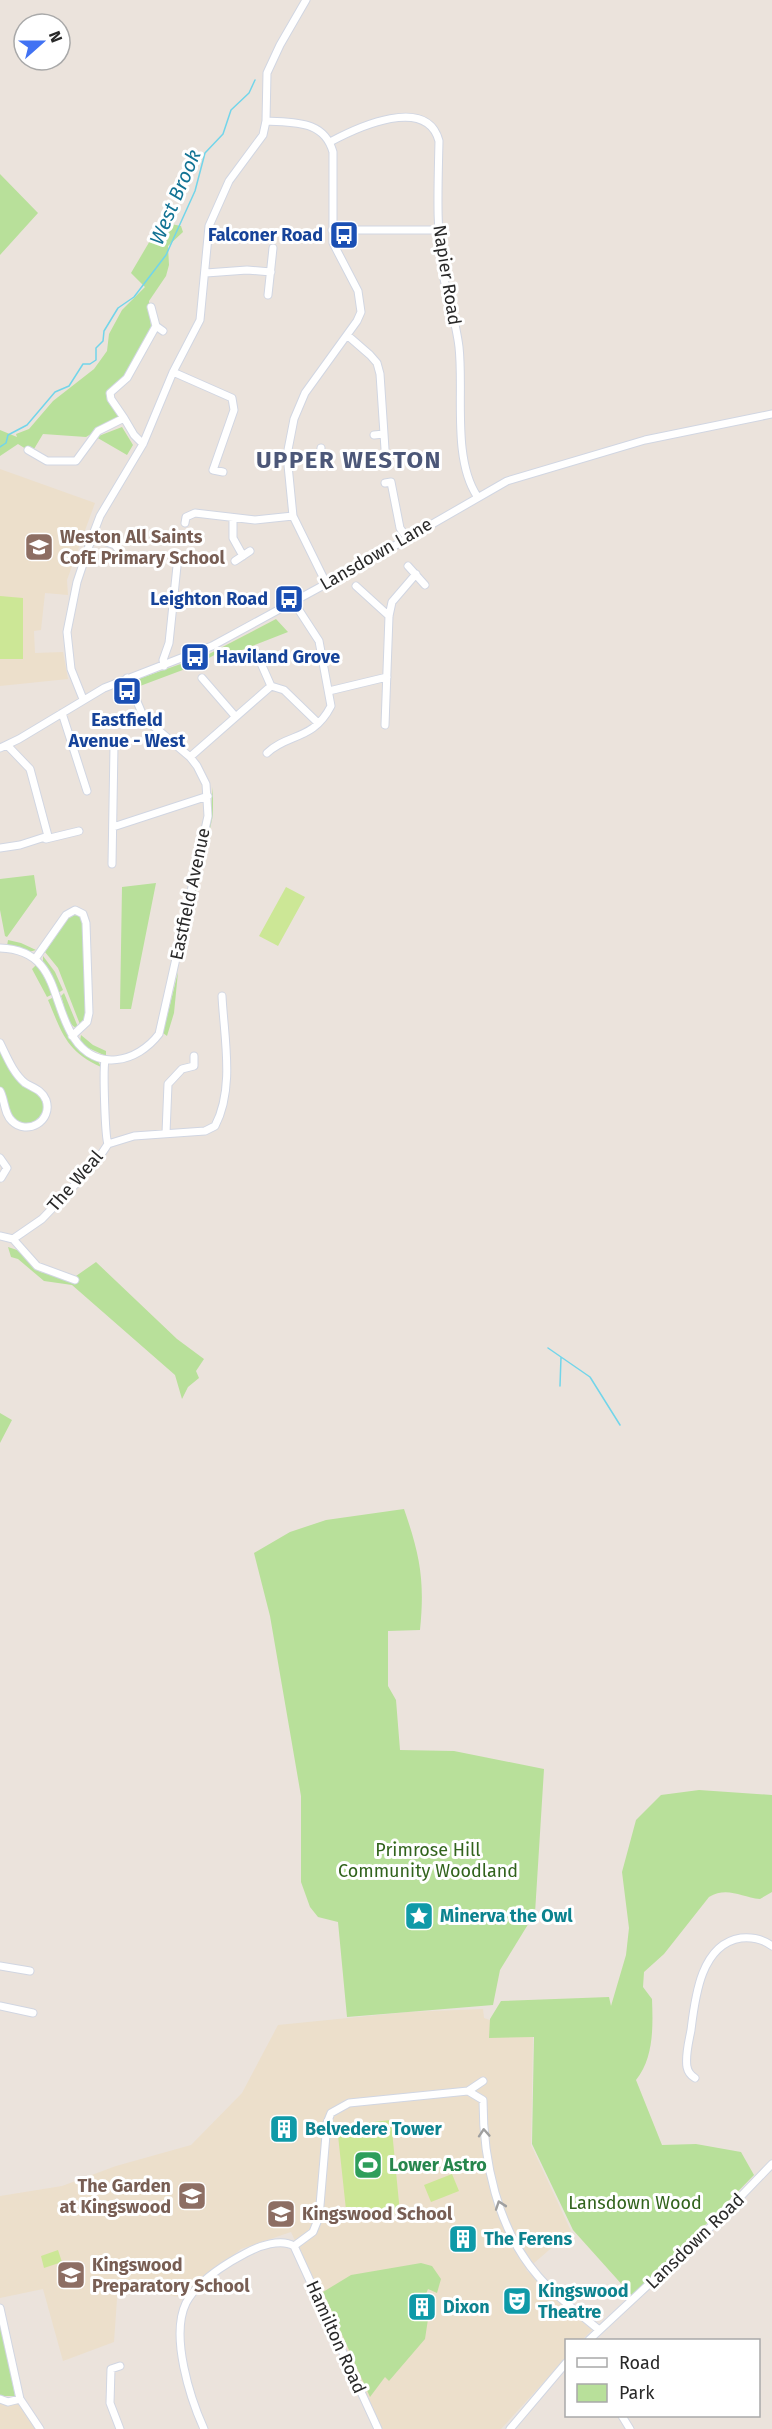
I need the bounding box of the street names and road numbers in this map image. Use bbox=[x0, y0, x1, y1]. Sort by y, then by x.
street label: Napier Road bbox=[428, 223, 466, 327]
street label: Lansdown Lane bbox=[316, 513, 436, 595]
street label: Eastfield Avenue bbox=[165, 826, 215, 962]
street label: The Weal bbox=[43, 1146, 107, 1216]
street label: Lansdown Road bbox=[641, 2188, 749, 2294]
street label: Hamilton Road bbox=[301, 2277, 371, 2397]

